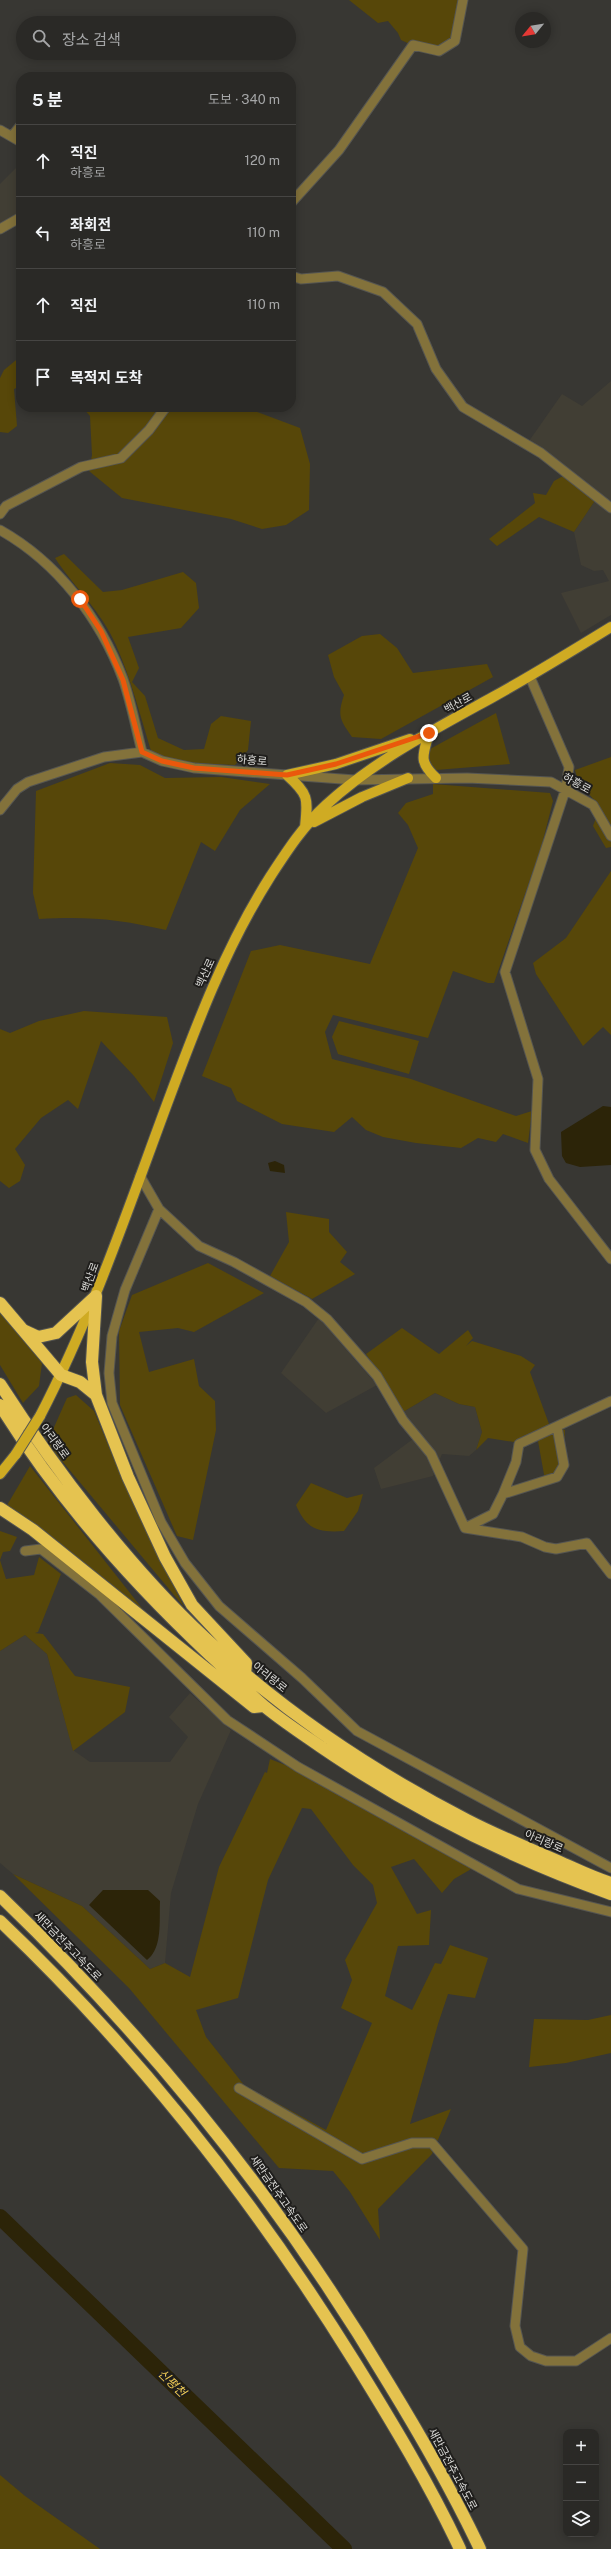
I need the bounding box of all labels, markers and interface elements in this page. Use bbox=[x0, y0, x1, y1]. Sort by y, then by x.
north arrow bbox=[515, 12, 551, 48]
search box bbox=[16, 16, 296, 60]
icon: search bbox=[30, 27, 52, 49]
text: 장소 검색 bbox=[62, 31, 121, 48]
text: 5 분 bbox=[32, 90, 63, 110]
text: 도보 · 340 m bbox=[208, 92, 280, 107]
text: 직진 bbox=[70, 144, 98, 161]
icon: ahead bbox=[32, 150, 54, 172]
text: 120 m bbox=[245, 153, 280, 168]
text: 하흥로 bbox=[70, 165, 106, 180]
text: 좌회전 bbox=[70, 216, 111, 233]
icon: left bbox=[32, 222, 54, 244]
text: 110 m bbox=[247, 225, 280, 240]
text: 하흥로 bbox=[70, 237, 106, 252]
icon: ahead bbox=[32, 294, 54, 316]
text: 직진 bbox=[70, 297, 98, 314]
text: 110 m bbox=[247, 297, 280, 312]
icon: arrive bbox=[32, 366, 54, 388]
text: 목적지 도착 bbox=[70, 369, 142, 386]
route start bbox=[71, 590, 89, 608]
street label: 백산로 bbox=[442, 690, 474, 716]
route end bbox=[420, 724, 438, 742]
street label: 하흥로 bbox=[236, 753, 268, 767]
street label: 하흥로 bbox=[561, 770, 593, 796]
street label: 백산로 bbox=[193, 957, 217, 989]
street label: 백산로 bbox=[79, 1261, 101, 1293]
street label: 아리랑로 bbox=[38, 1421, 72, 1461]
street label: 아리랑로 bbox=[250, 1660, 290, 1694]
street label: 아리랑로 bbox=[523, 1828, 565, 1854]
street label: 새만금전주고속도로 bbox=[32, 1909, 104, 1983]
street label: 새만금전주고속도로 bbox=[248, 2153, 310, 2235]
water label: 신평천 bbox=[155, 2366, 190, 2401]
street label: 새만금전주고속도로 bbox=[426, 2426, 480, 2512]
map controls bbox=[563, 2429, 599, 2537]
button: + bbox=[563, 2429, 599, 2465]
button: − bbox=[563, 2465, 599, 2501]
button: layers bbox=[563, 2501, 599, 2537]

